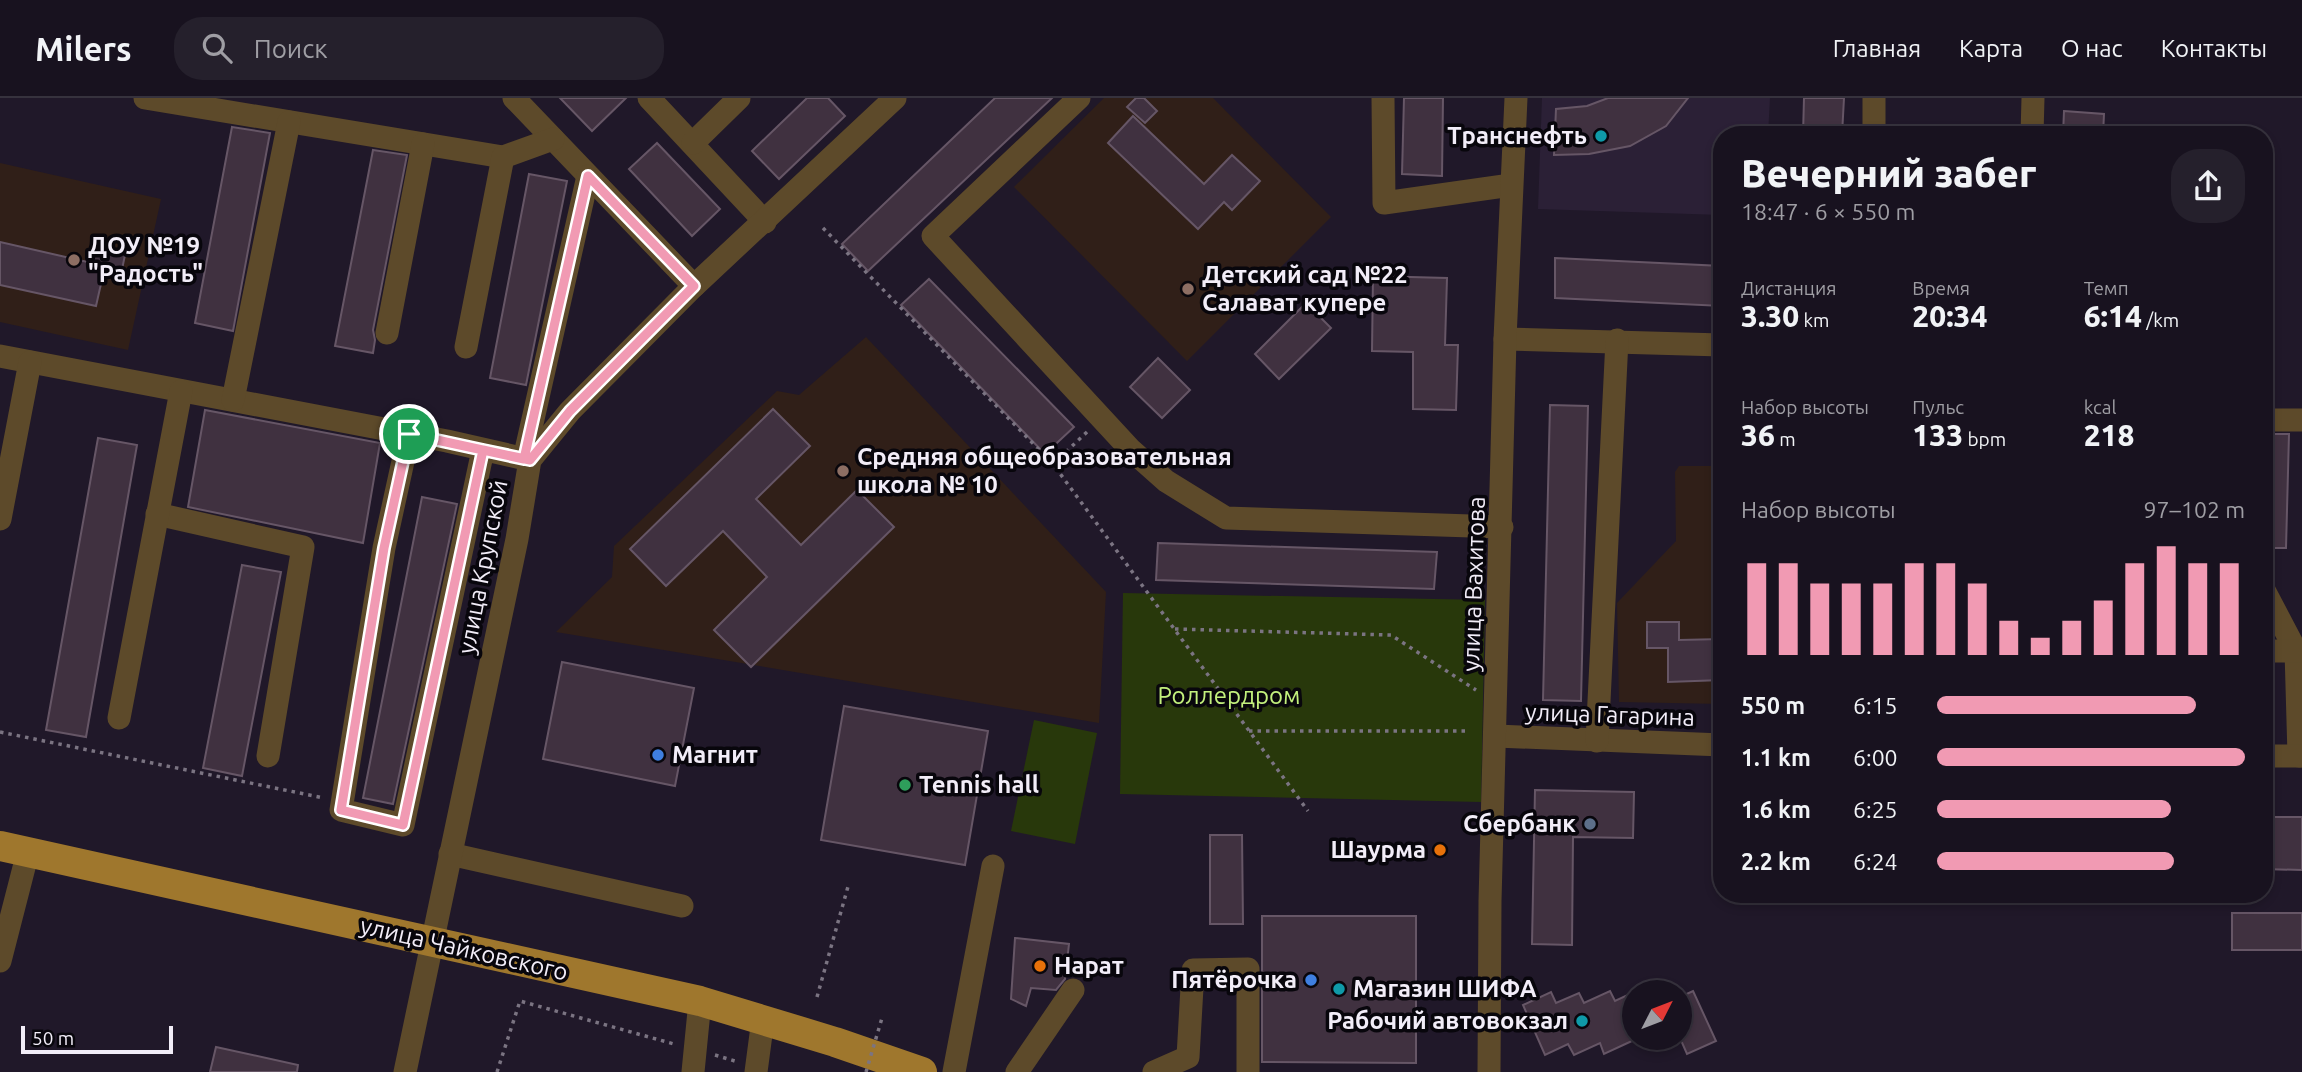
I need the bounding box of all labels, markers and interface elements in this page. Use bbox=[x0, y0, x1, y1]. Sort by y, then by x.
search box bbox=[174, 17, 664, 80]
icon: search bbox=[198, 29, 236, 67]
text: Milers bbox=[35, 30, 132, 67]
text: Поиск bbox=[254, 34, 328, 63]
text: Главная bbox=[1833, 35, 1921, 62]
text: Карта bbox=[1959, 35, 2023, 62]
text: О нас bbox=[2061, 35, 2123, 62]
text: Контакты bbox=[2161, 35, 2267, 62]
place label: Транснефть bbox=[1447, 122, 1587, 149]
marker: Транснефть bbox=[1593, 128, 1609, 144]
button: share bbox=[2171, 149, 2245, 223]
text: Вечерний забег bbox=[1741, 152, 2036, 194]
text: 18:47 · 6 × 550 m bbox=[1741, 199, 1915, 224]
place label: ДОУ №19 "Радость" bbox=[88, 232, 203, 287]
marker: ДОУ №19 "Радость" bbox=[66, 252, 82, 268]
place label: Детский сад №22 Салават купере bbox=[1202, 261, 1408, 316]
text: Дистанция bbox=[1741, 277, 1836, 299]
text: Время bbox=[1912, 277, 1970, 299]
text: Темп bbox=[2084, 277, 2129, 299]
marker: Детский сад №22 Салават купере bbox=[1180, 281, 1196, 297]
text: 3.30 bbox=[1741, 299, 1799, 333]
text: 20:34 bbox=[1912, 299, 1987, 333]
text: 6:14 bbox=[2084, 299, 2142, 333]
text: km bbox=[1799, 309, 1829, 331]
text: /km bbox=[2142, 309, 2179, 331]
text: Набор высоты bbox=[1741, 396, 1869, 418]
text: Пульс bbox=[1912, 396, 1964, 418]
text: kcal bbox=[2084, 396, 2116, 418]
pin bbox=[379, 404, 439, 464]
icon: arrive bbox=[390, 415, 428, 453]
text: 36 bbox=[1741, 418, 1775, 452]
text: 133 bbox=[1912, 418, 1963, 452]
text: 218 bbox=[2084, 418, 2134, 452]
text: m bbox=[1775, 428, 1796, 450]
text: bpm bbox=[1963, 428, 2006, 450]
place label: Средняя общеобразовательная школа № 10 bbox=[857, 443, 1232, 498]
marker: Средняя общеобразовательная школа № 10 bbox=[835, 463, 851, 479]
street label: улица Крупской bbox=[452, 478, 513, 656]
street label: улица Вахитова bbox=[1457, 496, 1490, 672]
text: Набор высоты bbox=[1741, 497, 1896, 522]
text: 97–102 m bbox=[2144, 497, 2245, 522]
park label: Роллердром bbox=[1157, 682, 1301, 709]
text: 550 m bbox=[1741, 693, 1805, 718]
text: 6:15 bbox=[1853, 693, 1898, 718]
street label: улица Гагарина bbox=[1525, 698, 1695, 731]
place label: Магнит bbox=[672, 741, 758, 768]
text: 1.1 km bbox=[1741, 745, 1811, 770]
text: 6:00 bbox=[1853, 745, 1898, 770]
marker: Магнит bbox=[650, 747, 666, 763]
place label: Tennis hall bbox=[919, 771, 1039, 798]
marker: Tennis hall bbox=[897, 777, 913, 793]
text: 1.6 km bbox=[1741, 797, 1811, 822]
text: 6:25 bbox=[1853, 797, 1898, 822]
place label: Сбербанк bbox=[1463, 810, 1576, 837]
marker: Сбербанк bbox=[1582, 816, 1598, 832]
place label: Шаурма bbox=[1331, 836, 1426, 863]
marker: Шаурма bbox=[1432, 842, 1448, 858]
text: 2.2 km bbox=[1741, 849, 1811, 874]
text: 6:24 bbox=[1853, 849, 1898, 874]
street label: улица Чайковского bbox=[358, 911, 571, 986]
place label: Нарат bbox=[1054, 952, 1124, 979]
marker: Нарат bbox=[1032, 958, 1048, 974]
place label: Пятёрочка bbox=[1171, 966, 1297, 993]
marker: Пятёрочка bbox=[1303, 972, 1319, 988]
place label: Магазин ШИФА bbox=[1353, 975, 1537, 1002]
north arrow bbox=[1622, 980, 1692, 1050]
map controls bbox=[1622, 980, 1692, 1050]
marker: Магазин ШИФА bbox=[1331, 981, 1347, 997]
place label: Рабочий автовокзал bbox=[1327, 1007, 1568, 1034]
marker: Рабочий автовокзал bbox=[1574, 1013, 1590, 1029]
scale bar bbox=[21, 1023, 173, 1055]
text: 50 m bbox=[32, 1027, 74, 1049]

